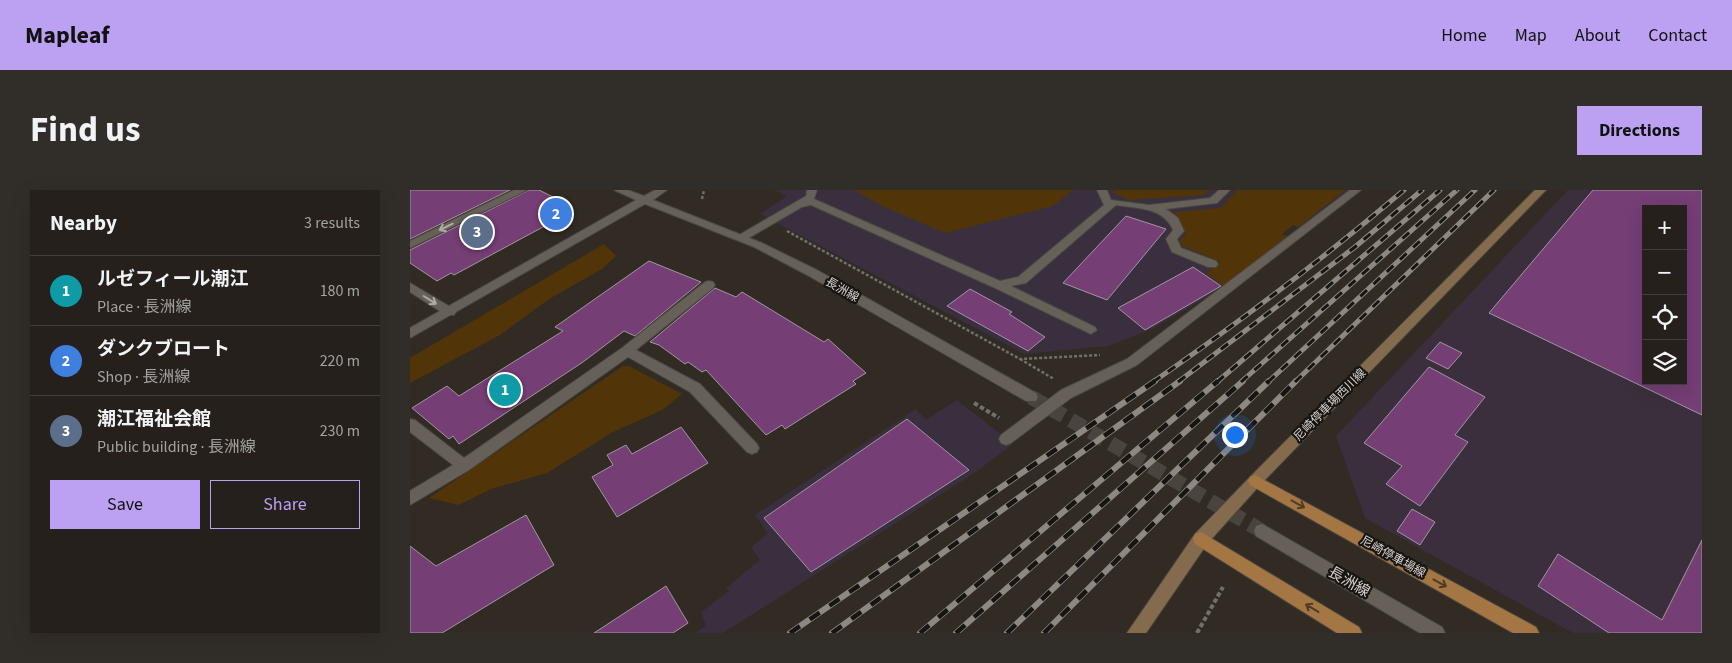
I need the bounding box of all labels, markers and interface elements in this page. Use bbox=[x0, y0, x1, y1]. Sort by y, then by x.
text: Mapleaf bbox=[25, 18, 110, 53]
text: Home bbox=[1441, 23, 1487, 48]
text: Map bbox=[1515, 23, 1547, 48]
text: About bbox=[1575, 23, 1620, 48]
text: Contact bbox=[1648, 23, 1707, 48]
text: Find us bbox=[30, 105, 140, 155]
button: Directions bbox=[1577, 106, 1702, 155]
pin: 2 bbox=[540, 195, 572, 233]
map controls bbox=[1642, 205, 1687, 385]
button: + bbox=[1642, 205, 1687, 250]
text: Nearby bbox=[50, 208, 117, 238]
text: 3 results bbox=[304, 212, 360, 234]
pin: 3 bbox=[461, 213, 493, 251]
one-way arrow bbox=[439, 222, 454, 232]
button: − bbox=[1642, 250, 1687, 295]
text: ルゼフィール潮江 bbox=[97, 266, 249, 293]
street label: 長洲線 bbox=[822, 274, 862, 306]
text: 1 bbox=[62, 280, 70, 302]
text: 180 m bbox=[320, 280, 360, 302]
one-way arrow bbox=[422, 295, 436, 305]
button: locate bbox=[1642, 295, 1687, 340]
text: Place · 長洲線 bbox=[97, 296, 191, 318]
text: ダンクブロート bbox=[97, 336, 230, 363]
button: layers bbox=[1642, 340, 1687, 385]
text: 2 bbox=[62, 350, 70, 372]
text: 220 m bbox=[320, 350, 360, 372]
street label: 尼崎停車場西川線 bbox=[1290, 365, 1370, 445]
text: Shop · 長洲線 bbox=[97, 366, 190, 388]
pin: 1 bbox=[489, 371, 521, 409]
text: 潮江福祉会館 bbox=[97, 406, 211, 433]
text: 3 bbox=[62, 420, 70, 442]
text: 230 m bbox=[320, 420, 360, 442]
your location bbox=[1222, 422, 1248, 448]
text: Public building · 長洲線 bbox=[97, 436, 256, 458]
button: Save bbox=[50, 480, 200, 529]
button: Share bbox=[210, 480, 360, 529]
one-way arrow bbox=[1290, 500, 1304, 510]
street label: 尼崎停車場線 bbox=[1357, 532, 1429, 582]
street label: 長洲線 bbox=[1324, 562, 1374, 602]
one-way arrow bbox=[1432, 579, 1447, 588]
one-way arrow bbox=[1305, 602, 1319, 612]

